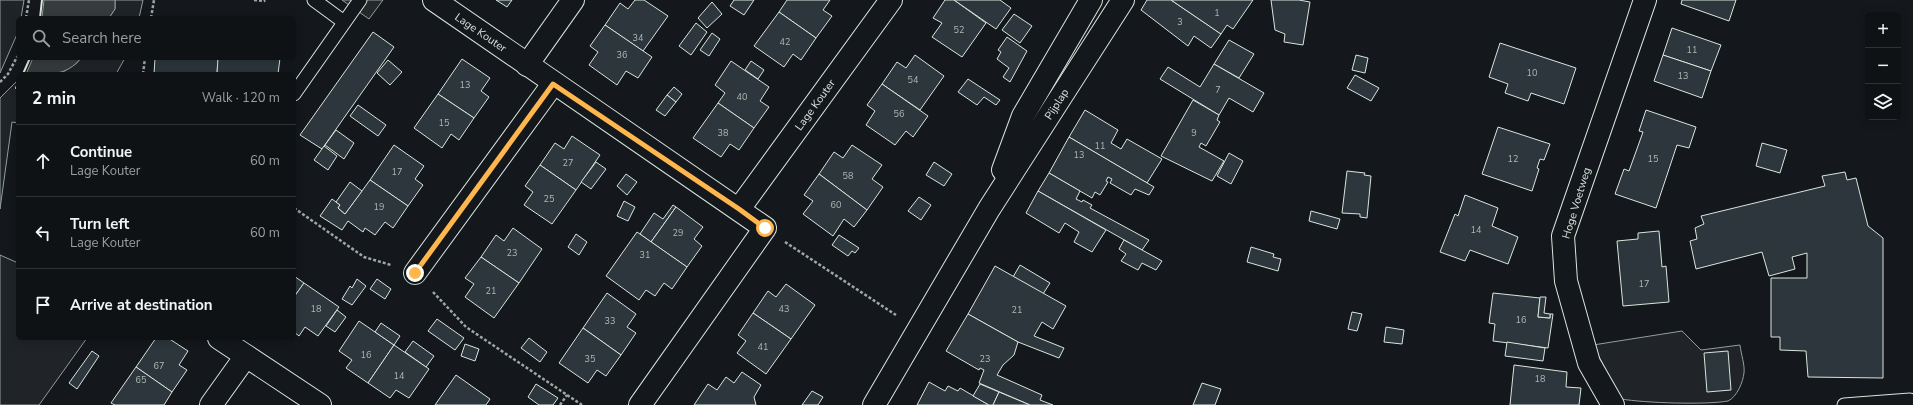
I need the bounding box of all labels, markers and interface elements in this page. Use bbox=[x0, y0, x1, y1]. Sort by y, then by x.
house number: 1 bbox=[1214, 7, 1220, 19]
street label: Lage Kouter bbox=[452, 10, 510, 56]
map controls bbox=[1865, 12, 1901, 120]
button: + bbox=[1865, 12, 1901, 48]
search box bbox=[16, 16, 296, 60]
house number: 3 bbox=[1177, 16, 1183, 28]
house number: 52 bbox=[954, 24, 964, 36]
icon: search bbox=[30, 27, 52, 49]
text: Search here bbox=[62, 28, 142, 48]
house number: 34 bbox=[633, 32, 644, 44]
house number: 42 bbox=[780, 36, 790, 48]
house number: 11 bbox=[1687, 44, 1697, 56]
button: − bbox=[1865, 48, 1901, 84]
house number: 36 bbox=[617, 49, 627, 61]
house number: 10 bbox=[1527, 67, 1537, 79]
house number: 13 bbox=[1678, 70, 1688, 82]
house number: 54 bbox=[908, 74, 919, 86]
street label: Lage Kouter bbox=[792, 76, 839, 133]
house number: 13 bbox=[460, 79, 470, 91]
house number: 7 bbox=[1215, 84, 1221, 96]
button: layers bbox=[1865, 84, 1901, 120]
street label: Pijplap bbox=[1041, 86, 1072, 123]
text: 2 min bbox=[32, 87, 76, 110]
text: Walk · 120 m bbox=[202, 89, 280, 107]
house number: 40 bbox=[737, 91, 747, 103]
house number: 56 bbox=[894, 108, 904, 120]
house number: 15 bbox=[439, 117, 449, 129]
house number: 38 bbox=[718, 127, 728, 139]
house number: 9 bbox=[1191, 127, 1197, 139]
house number: 11 bbox=[1095, 140, 1105, 152]
text: Continue bbox=[70, 142, 132, 162]
house number: 13 bbox=[1074, 149, 1084, 161]
icon: ahead bbox=[32, 150, 54, 172]
text: 60 m bbox=[250, 152, 280, 170]
house number: 12 bbox=[1508, 153, 1518, 165]
house number: 15 bbox=[1648, 153, 1658, 165]
house number: 27 bbox=[563, 157, 573, 169]
text: Lage Kouter bbox=[70, 162, 140, 180]
house number: 17 bbox=[392, 166, 402, 178]
street label: Hoge Voetweg bbox=[1559, 166, 1594, 241]
house number: 58 bbox=[843, 170, 853, 182]
house number: 25 bbox=[544, 193, 554, 205]
house number: 60 bbox=[831, 199, 841, 211]
house number: 19 bbox=[374, 201, 384, 213]
text: Turn left bbox=[70, 214, 129, 234]
route start bbox=[756, 219, 774, 237]
icon: left bbox=[32, 222, 54, 244]
text: 60 m bbox=[250, 224, 280, 242]
house number: 14 bbox=[1471, 224, 1482, 236]
house number: 29 bbox=[673, 227, 683, 239]
text: Lage Kouter bbox=[70, 234, 140, 252]
house number: 23 bbox=[507, 247, 517, 259]
house number: 31 bbox=[640, 249, 650, 261]
route end bbox=[406, 264, 424, 282]
house number: 17 bbox=[1639, 278, 1649, 290]
house number: 21 bbox=[486, 285, 496, 297]
icon: arrive bbox=[32, 294, 54, 316]
text: Arrive at destination bbox=[70, 295, 213, 315]
house number: 18 bbox=[311, 303, 321, 315]
house number: 43 bbox=[779, 303, 789, 315]
house number: 21 bbox=[1012, 304, 1022, 316]
house number: 16 bbox=[1516, 314, 1526, 326]
house number: 33 bbox=[605, 315, 615, 327]
house number: 41 bbox=[758, 341, 768, 353]
house number: 16 bbox=[361, 349, 371, 361]
house number: 35 bbox=[585, 353, 595, 365]
house number: 23 bbox=[980, 353, 990, 365]
house number: 67 bbox=[154, 360, 164, 372]
house number: 14 bbox=[394, 370, 405, 382]
house number: 18 bbox=[1535, 373, 1545, 385]
house number: 65 bbox=[136, 374, 146, 386]

